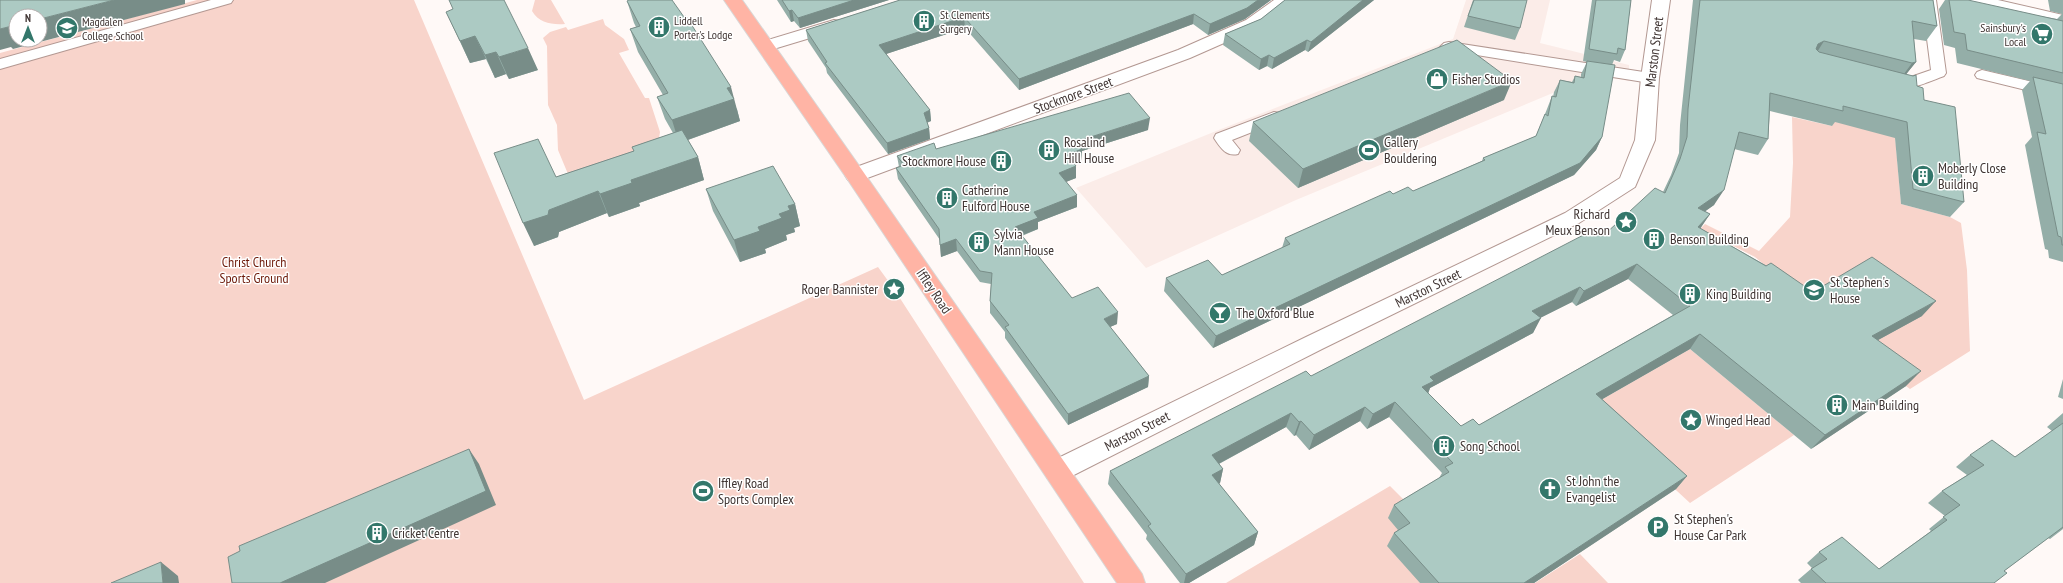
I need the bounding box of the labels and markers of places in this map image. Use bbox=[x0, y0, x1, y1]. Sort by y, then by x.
place label: St Clements Surgery bbox=[940, 7, 990, 36]
building icon: St Clements Surgery bbox=[911, 8, 937, 34]
place label: Liddell Porter's Lodge bbox=[674, 13, 732, 42]
place label: Magdalen College School bbox=[82, 14, 144, 43]
building icon: Liddell Porter's Lodge bbox=[646, 14, 672, 40]
school or university icon: Magdalen College School bbox=[54, 15, 80, 41]
place label: Sainsbury's Local bbox=[1980, 20, 2026, 49]
supermarket icon: Sainsbury's Local bbox=[2029, 21, 2055, 47]
shop icon: Fisher Studios bbox=[1424, 66, 1450, 92]
place label: Fisher Studios bbox=[1452, 70, 1520, 88]
place label: Rosalind Hill House bbox=[1064, 133, 1114, 167]
place label: Gallery Bouldering bbox=[1384, 133, 1437, 167]
building icon: Rosalind Hill House bbox=[1036, 137, 1062, 163]
sports icon: Gallery Bouldering bbox=[1356, 137, 1382, 163]
building icon: Stockmore House bbox=[988, 148, 1014, 174]
place label: Stockmore House bbox=[902, 152, 986, 170]
place label: Moberly Close Building bbox=[1938, 159, 2006, 193]
building icon: Moberly Close Building bbox=[1910, 163, 1936, 189]
place label: Catherine Fulford House bbox=[962, 181, 1030, 215]
building icon: Catherine Fulford House bbox=[934, 185, 960, 211]
place label: Richard Meux Benson bbox=[1545, 205, 1610, 239]
place icon: Richard Meux Benson bbox=[1613, 209, 1639, 235]
place label: Sylvia Mann House bbox=[994, 225, 1054, 259]
building icon: Benson Building bbox=[1641, 226, 1667, 252]
building icon: Sylvia Mann House bbox=[966, 229, 992, 255]
place label: Benson Building bbox=[1670, 230, 1749, 248]
place label: St Stephen's House bbox=[1830, 273, 1889, 307]
place icon: Roger Bannister bbox=[881, 276, 907, 302]
school or university icon: St Stephen's House bbox=[1801, 277, 1827, 303]
place label: Roger Bannister bbox=[802, 280, 878, 298]
building icon: King Building bbox=[1677, 281, 1703, 307]
place label: King Building bbox=[1706, 285, 1771, 303]
bar icon: The Oxford Blue bbox=[1207, 300, 1233, 326]
place label: The Oxford Blue bbox=[1236, 304, 1315, 322]
building icon: Main Building bbox=[1824, 392, 1850, 418]
place label: Main Building bbox=[1852, 396, 1919, 414]
place icon: Winged Head bbox=[1678, 407, 1704, 433]
place label: Winged Head bbox=[1706, 411, 1770, 429]
building icon: Song School bbox=[1431, 433, 1457, 459]
place label: Song School bbox=[1460, 437, 1520, 455]
place label: St John the Evangelist bbox=[1566, 472, 1620, 506]
place label: Iffley Road Sports Complex bbox=[718, 474, 794, 508]
church icon: St John the Evangelist bbox=[1537, 476, 1563, 502]
sports icon: Iffley Road Sports Complex bbox=[690, 478, 716, 504]
place label: St Stephen's House Car Park bbox=[1674, 510, 1747, 544]
parking icon: St Stephen's House Car Park bbox=[1645, 514, 1671, 540]
building icon: Cricket Centre bbox=[364, 520, 390, 546]
place label: Cricket Centre bbox=[392, 524, 460, 542]

